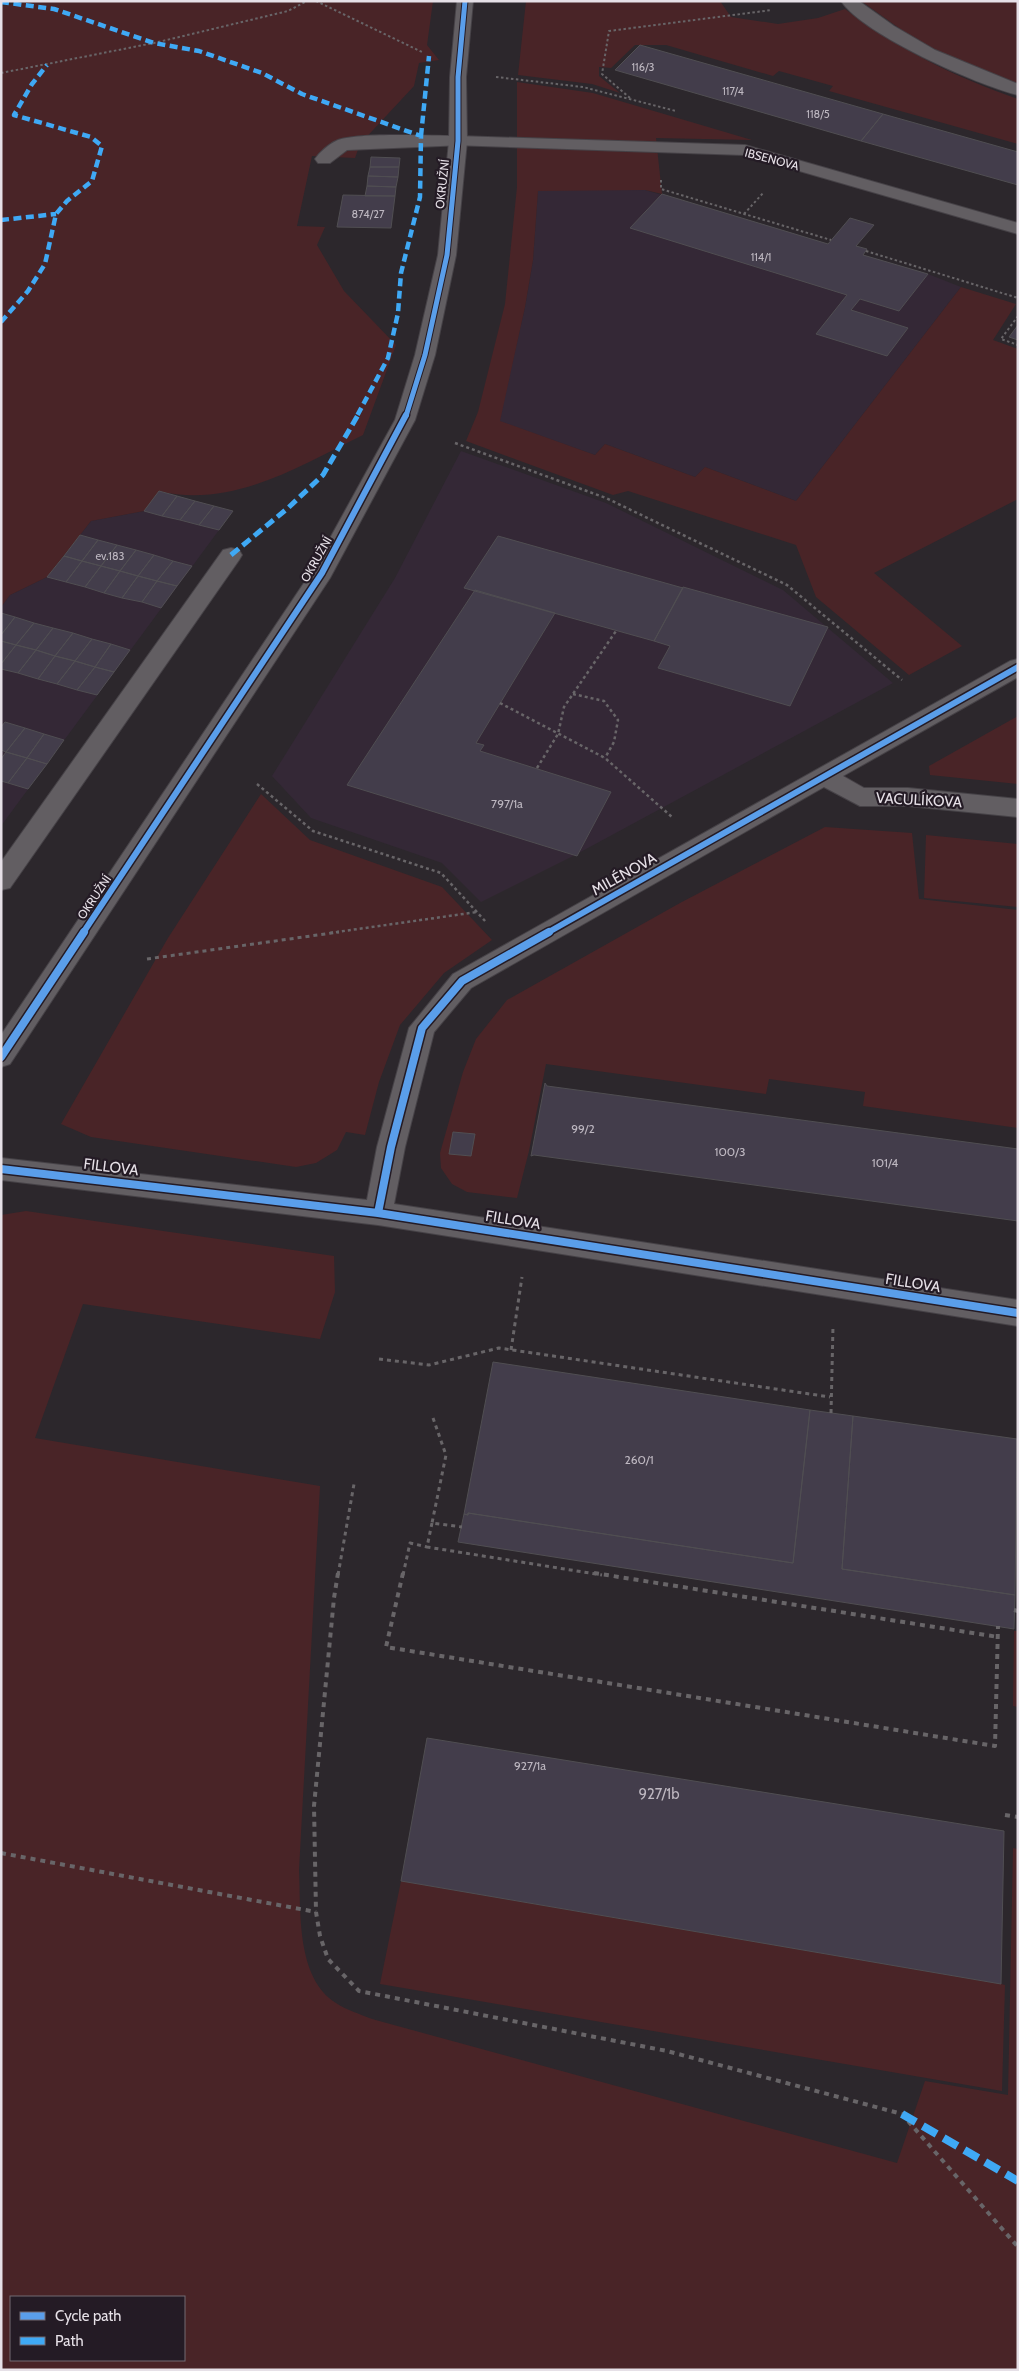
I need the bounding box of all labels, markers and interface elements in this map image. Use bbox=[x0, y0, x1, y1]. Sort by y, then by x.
house number: 116/3 bbox=[632, 60, 655, 74]
house number: 117/4 bbox=[722, 84, 744, 98]
house number: 118/5 bbox=[806, 107, 830, 121]
street label: IBSENOVA bbox=[743, 145, 801, 174]
street label: OKRUŽNÍ bbox=[432, 158, 452, 210]
house number: 874/27 bbox=[351, 207, 385, 221]
house number: 114/1 bbox=[751, 250, 771, 264]
street label: OKRUŽNÍ bbox=[297, 534, 335, 584]
house number: ev.183 bbox=[95, 549, 125, 563]
street label: VACULÍKOVA bbox=[876, 788, 963, 811]
house number: 797/1a bbox=[491, 796, 523, 811]
street label: MILÉNOVA bbox=[588, 848, 660, 899]
street label: OKRUŽNÍ bbox=[74, 872, 114, 922]
house number: 99/2 bbox=[571, 1121, 595, 1136]
house number: 100/3 bbox=[715, 1144, 745, 1159]
street label: FILLOVA bbox=[82, 1155, 140, 1179]
house number: 101/4 bbox=[872, 1155, 898, 1170]
street label: FILLOVA bbox=[484, 1207, 542, 1233]
street label: FILLOVA bbox=[884, 1270, 942, 1296]
house number: 260/1 bbox=[624, 1452, 654, 1467]
house number: 927/1a bbox=[514, 1758, 546, 1773]
house number: 927/1b bbox=[638, 1785, 680, 1803]
legend bbox=[10, 2296, 185, 2361]
text: Cycle path bbox=[55, 2307, 121, 2325]
text: Path bbox=[55, 2332, 84, 2350]

